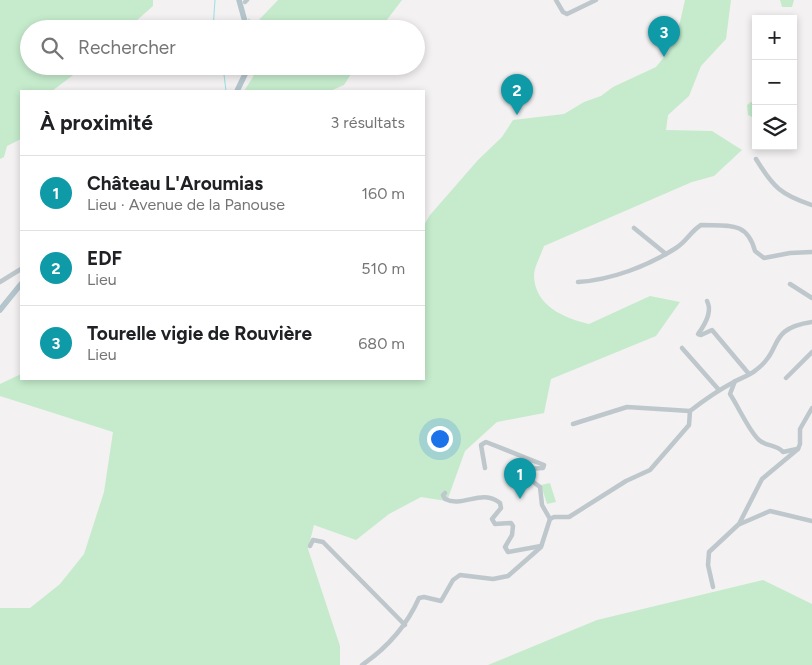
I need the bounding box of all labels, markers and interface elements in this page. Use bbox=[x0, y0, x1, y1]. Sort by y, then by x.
map controls bbox=[752, 15, 797, 150]
button: + bbox=[752, 15, 797, 60]
pin: 3 bbox=[648, 16, 680, 57]
search box bbox=[20, 20, 425, 75]
icon: search bbox=[38, 34, 66, 62]
text: Rechercher bbox=[78, 36, 176, 59]
button: − bbox=[752, 60, 797, 105]
pin: 2 bbox=[501, 74, 533, 115]
button: layers bbox=[752, 105, 797, 150]
text: À proximité bbox=[40, 110, 153, 135]
text: 3 résultats bbox=[331, 113, 405, 132]
text: Château L'Aroumias bbox=[87, 172, 263, 195]
text: 1 bbox=[53, 184, 59, 203]
text: 160 m bbox=[362, 184, 405, 203]
text: Lieu · Avenue de la Panouse bbox=[87, 195, 285, 214]
text: EDF bbox=[87, 247, 122, 270]
text: 2 bbox=[51, 259, 61, 278]
text: 510 m bbox=[361, 259, 405, 278]
text: Lieu bbox=[87, 270, 117, 289]
text: Tourelle vigie de Rouvière bbox=[87, 322, 312, 345]
text: 3 bbox=[52, 334, 60, 353]
text: 680 m bbox=[358, 334, 405, 353]
text: Lieu bbox=[87, 345, 117, 364]
your location bbox=[427, 426, 453, 452]
pin: 1 bbox=[504, 458, 536, 499]

